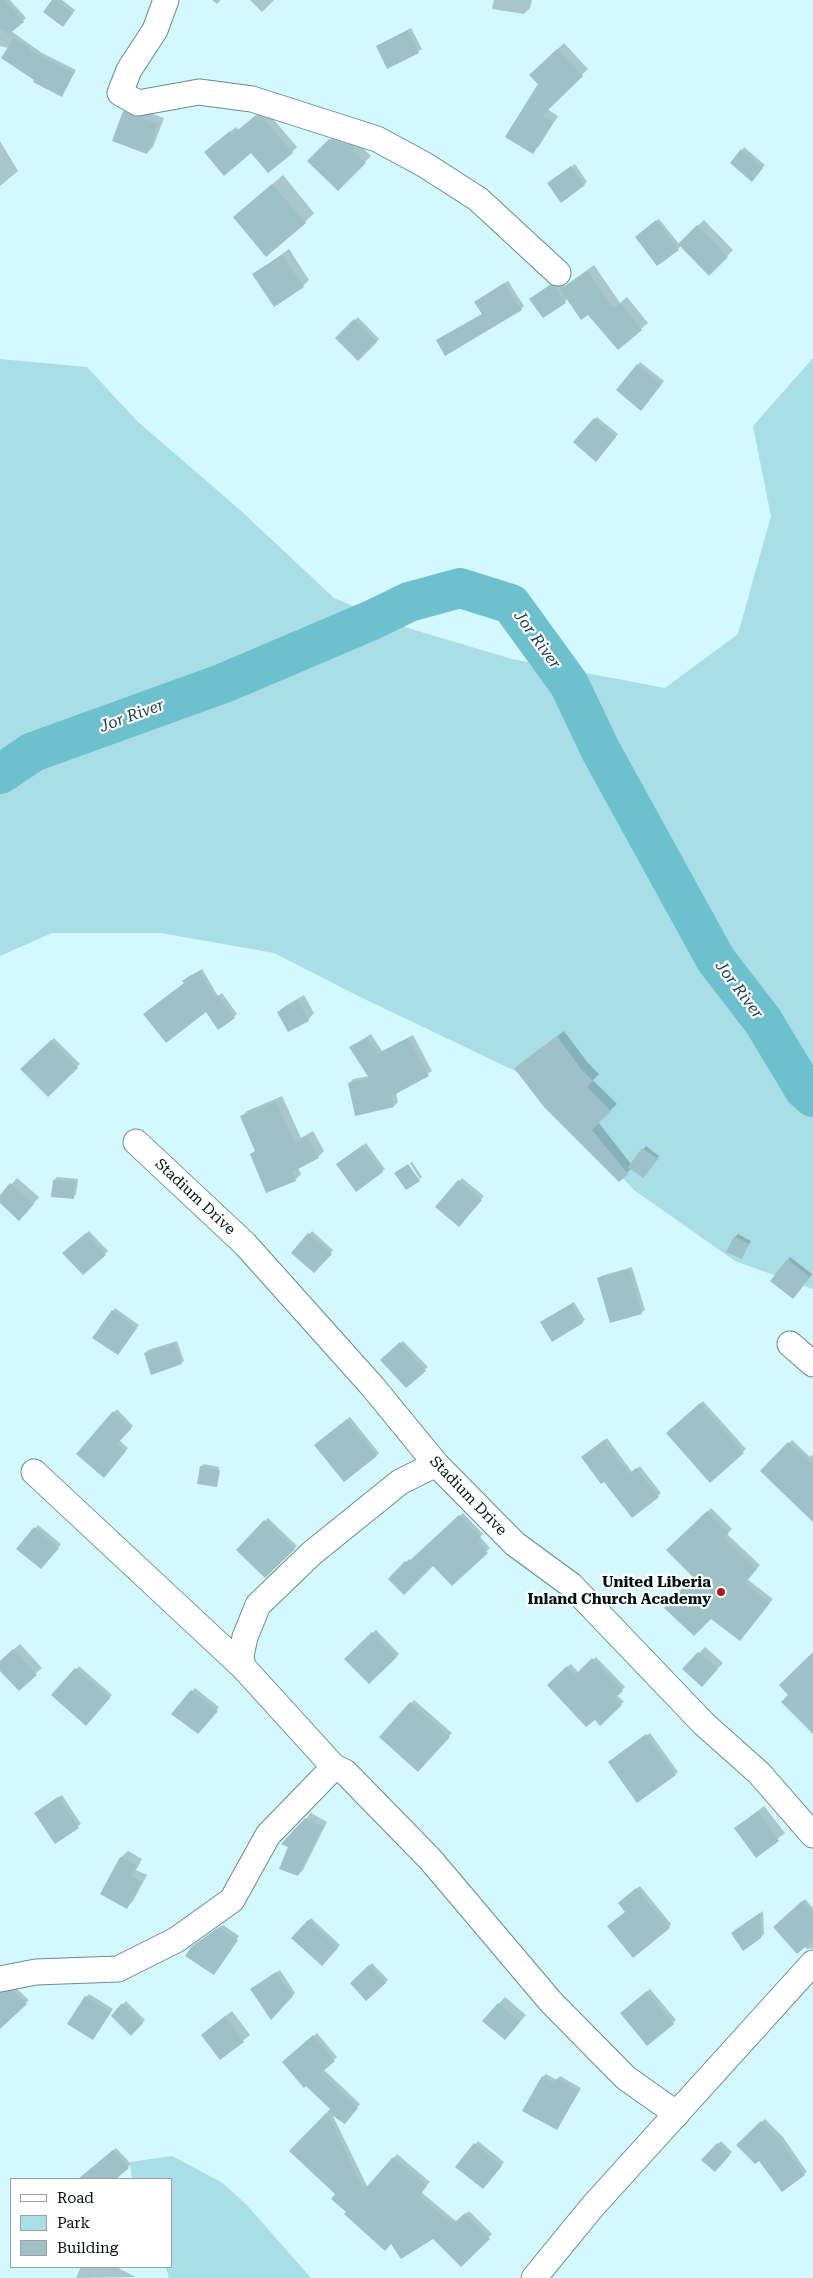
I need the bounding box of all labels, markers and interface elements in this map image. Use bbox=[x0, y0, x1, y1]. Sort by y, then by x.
water label: Jor River bbox=[509, 607, 565, 673]
water label: Jor River bbox=[97, 695, 167, 737]
water label: Jor River bbox=[711, 957, 767, 1023]
street label: Stadium Drive bbox=[151, 1155, 239, 1239]
street label: Stadium Drive bbox=[426, 1453, 510, 1539]
place label: United Liberia Inland Church Academy bbox=[528, 1574, 711, 1609]
marker: United Liberia Inland Church Academy bbox=[715, 1586, 727, 1598]
legend bbox=[10, 2178, 172, 2268]
text: Road bbox=[57, 2189, 94, 2207]
text: Park bbox=[57, 2214, 90, 2232]
text: Building bbox=[57, 2239, 118, 2257]

